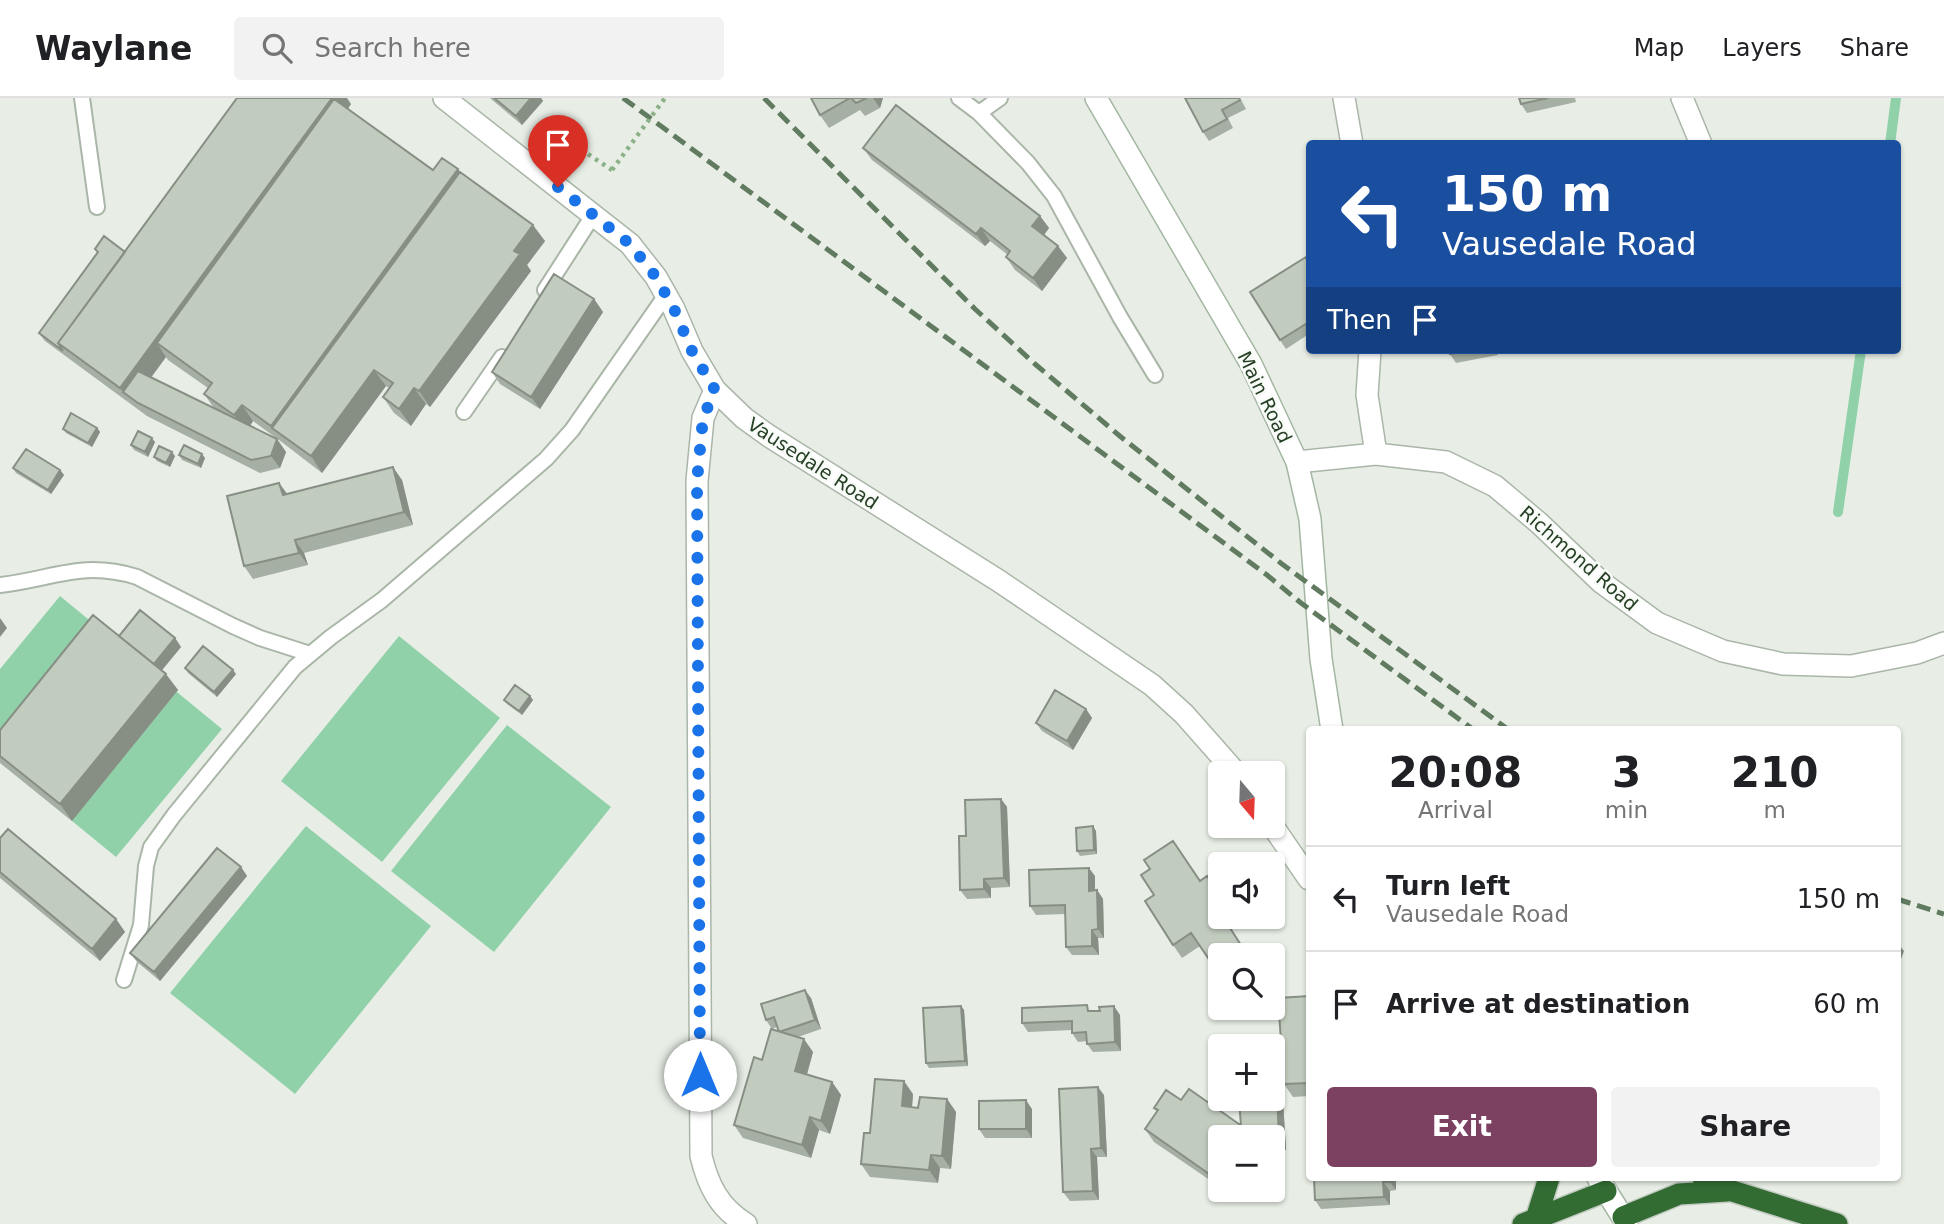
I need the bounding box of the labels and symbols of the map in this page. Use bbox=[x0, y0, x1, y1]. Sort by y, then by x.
pin bbox=[528, 115, 588, 187]
street label: Main Road bbox=[1233, 348, 1297, 446]
street label: Vausedale Road bbox=[744, 413, 882, 513]
street label: Richmond Road bbox=[1516, 501, 1642, 615]
north arrow bbox=[1208, 761, 1284, 838]
position arrow bbox=[663, 1038, 737, 1112]

